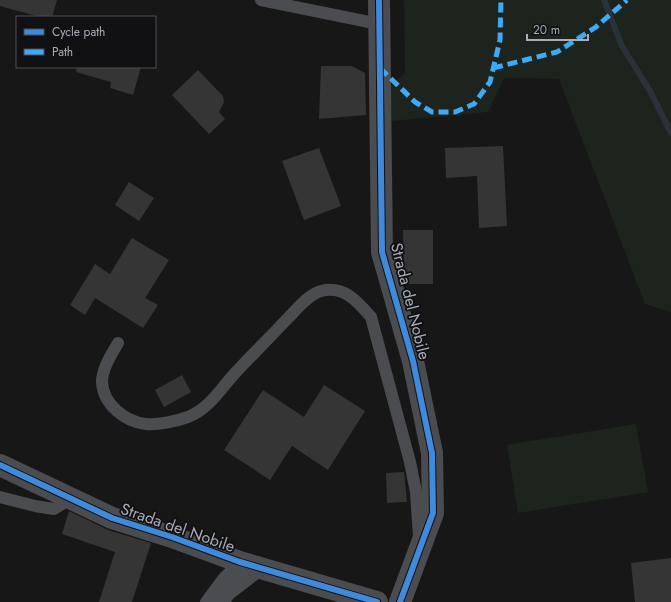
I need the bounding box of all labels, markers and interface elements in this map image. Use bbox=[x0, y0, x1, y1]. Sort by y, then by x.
legend bbox=[16, 16, 156, 68]
scale bar bbox=[527, 16, 588, 42]
text: 20 m bbox=[533, 21, 560, 39]
text: Cycle path bbox=[52, 23, 105, 41]
text: Path bbox=[52, 43, 73, 61]
street label: Strada del Nobile bbox=[385, 240, 436, 362]
street label: Strada del Nobile bbox=[118, 497, 238, 558]

